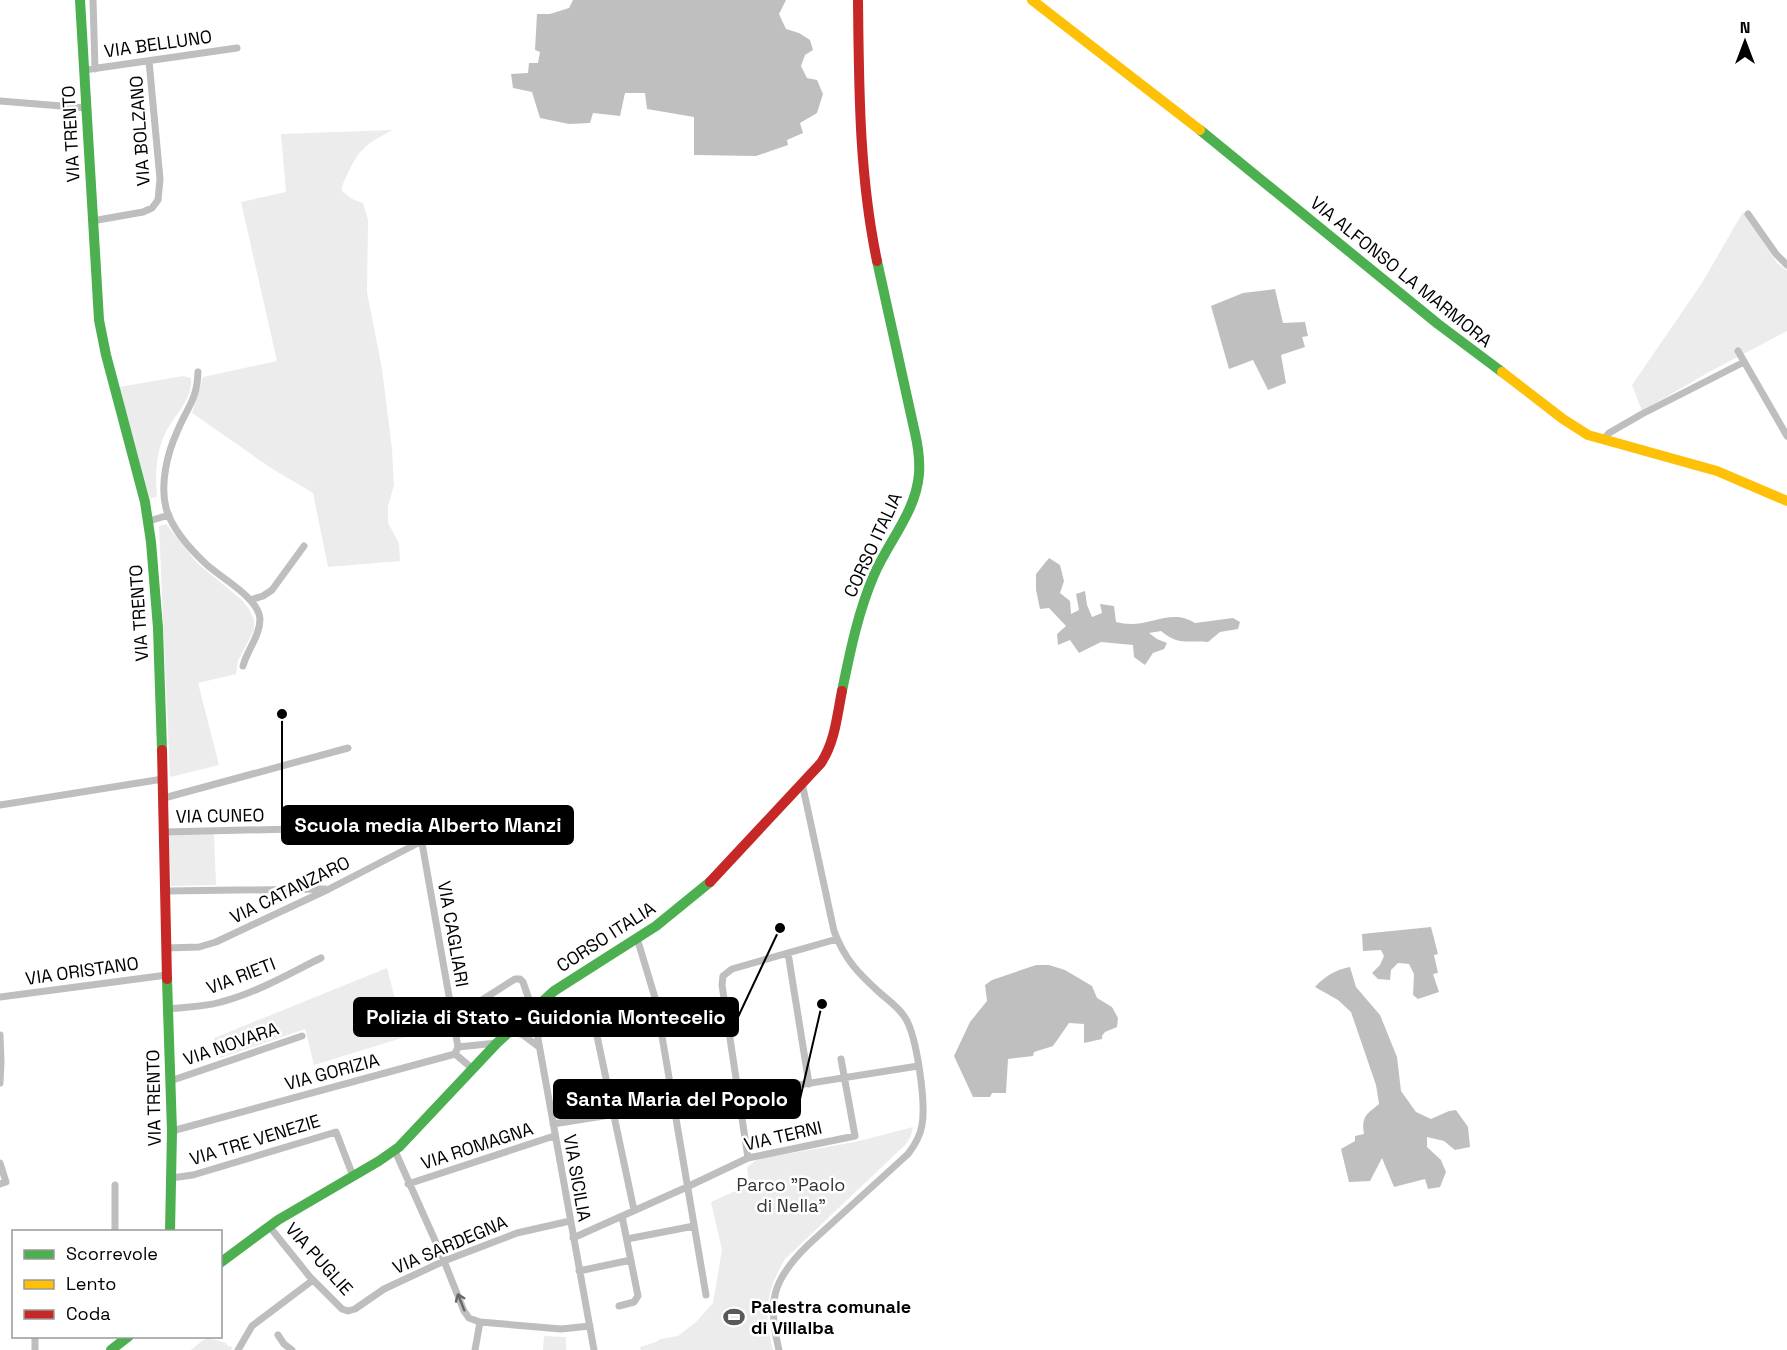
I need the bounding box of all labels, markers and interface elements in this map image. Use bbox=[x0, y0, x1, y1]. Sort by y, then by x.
north arrow bbox=[1715, 12, 1775, 72]
text: N bbox=[1740, 17, 1750, 38]
street label: VIA BELLUNO bbox=[103, 25, 213, 62]
street label: VIA BOLZANO bbox=[124, 75, 155, 187]
street label: VIA TRENTO bbox=[56, 85, 85, 183]
street label: VIA ALFONSO LA MARMORA bbox=[1306, 191, 1497, 352]
street label: CORSO ITALIA bbox=[838, 489, 907, 601]
street label: VIA TRENTO bbox=[124, 564, 153, 662]
street label: VIA CUNEO bbox=[175, 803, 265, 828]
callout: Scuola media Alberto Manzi bbox=[282, 806, 573, 844]
text: Scuola media Alberto Manzi bbox=[295, 812, 561, 838]
street label: VIA CATANZARO bbox=[226, 851, 353, 928]
street label: VIA CAGLIARI bbox=[433, 879, 474, 989]
street label: CORSO ITALIA bbox=[552, 896, 659, 977]
street label: VIA ORISTANO bbox=[24, 951, 140, 990]
street label: VIA RIETI bbox=[203, 952, 279, 999]
callout: Polizia di Stato - Guidonia Montecelio bbox=[354, 998, 738, 1036]
text: Polizia di Stato - Guidonia Montecelio bbox=[366, 1004, 726, 1030]
street label: VIA NOVARA bbox=[180, 1017, 281, 1071]
street label: VIA GORIZIA bbox=[282, 1048, 382, 1095]
street label: VIA TRENTO bbox=[141, 1049, 166, 1147]
callout: Santa Maria del Popolo bbox=[554, 1080, 800, 1118]
text: Santa Maria del Popolo bbox=[566, 1086, 788, 1112]
street label: VIA TRE VENEZIE bbox=[187, 1109, 323, 1170]
street label: VIA TERNI bbox=[742, 1115, 824, 1156]
street label: VIA ROMAGNA bbox=[418, 1117, 536, 1174]
street label: VIA SICILIA bbox=[559, 1132, 596, 1223]
park label: Parco "Paolo di Nella" bbox=[737, 1173, 845, 1217]
street label: VIA SARDEGNA bbox=[389, 1210, 511, 1279]
street label: VIA PUGLIE bbox=[281, 1217, 358, 1300]
legend bbox=[12, 1230, 222, 1338]
text: Scorrevole bbox=[66, 1242, 158, 1265]
text: Lento bbox=[66, 1272, 116, 1295]
one-way arrow bbox=[454, 1293, 465, 1312]
place label: Palestra comunale di Villalba bbox=[751, 1295, 911, 1339]
text: Coda bbox=[66, 1302, 111, 1325]
sports icon: Palestra comunale di Villalba bbox=[722, 1305, 746, 1329]

